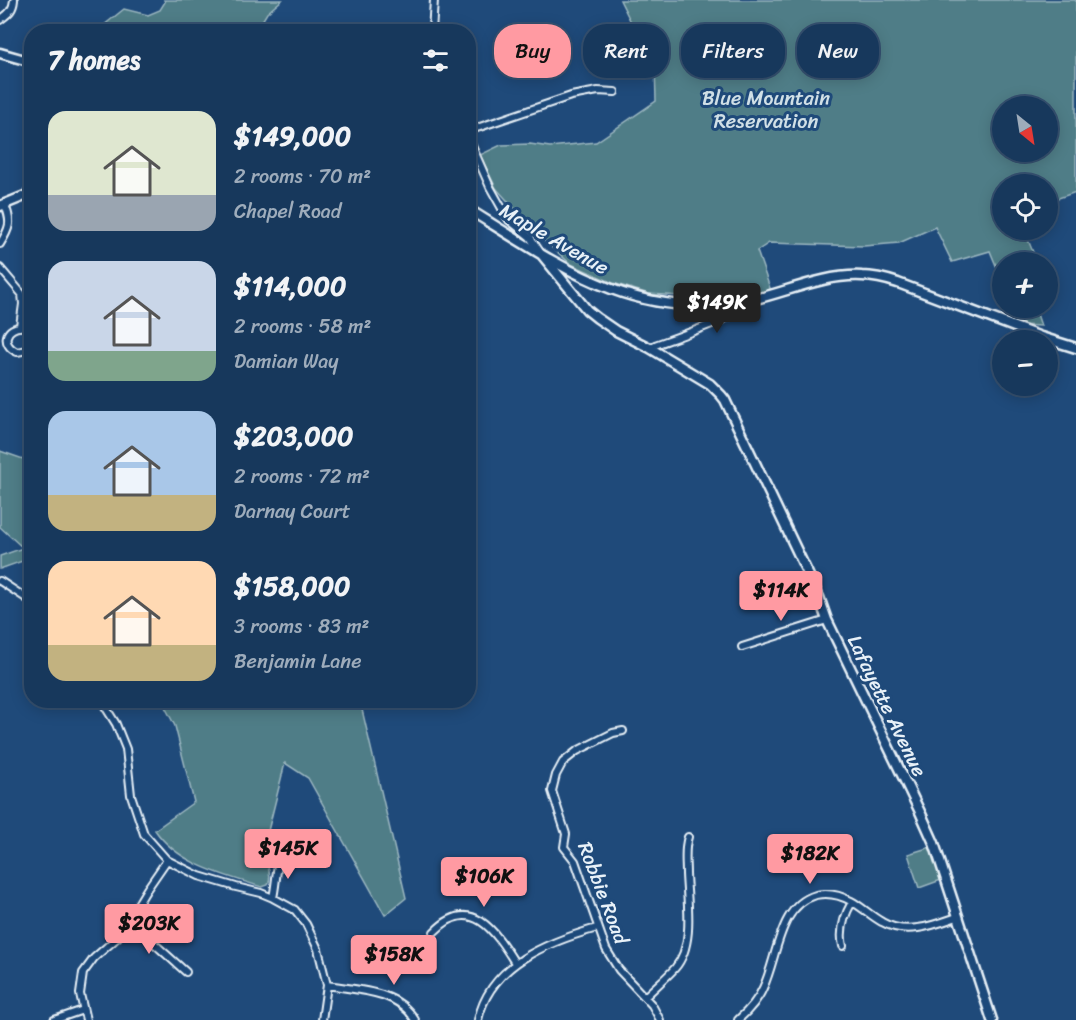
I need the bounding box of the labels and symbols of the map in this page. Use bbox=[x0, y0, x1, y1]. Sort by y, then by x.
park label: Blue Mountain Reservation bbox=[702, 81, 830, 139]
north arrow bbox=[992, 96, 1058, 162]
street label: Maple Avenue bbox=[492, 193, 616, 285]
pin: $149K bbox=[675, 283, 759, 334]
pin: $114K bbox=[739, 571, 823, 622]
street label: Lafayette Avenue bbox=[837, 629, 937, 783]
pin: $145K bbox=[246, 829, 330, 880]
pin: $182K bbox=[768, 834, 852, 885]
street label: Robbie Road bbox=[567, 837, 639, 951]
pin: $106K bbox=[442, 857, 526, 908]
pin: $203K bbox=[107, 904, 191, 955]
pin: $158K bbox=[352, 935, 436, 986]

